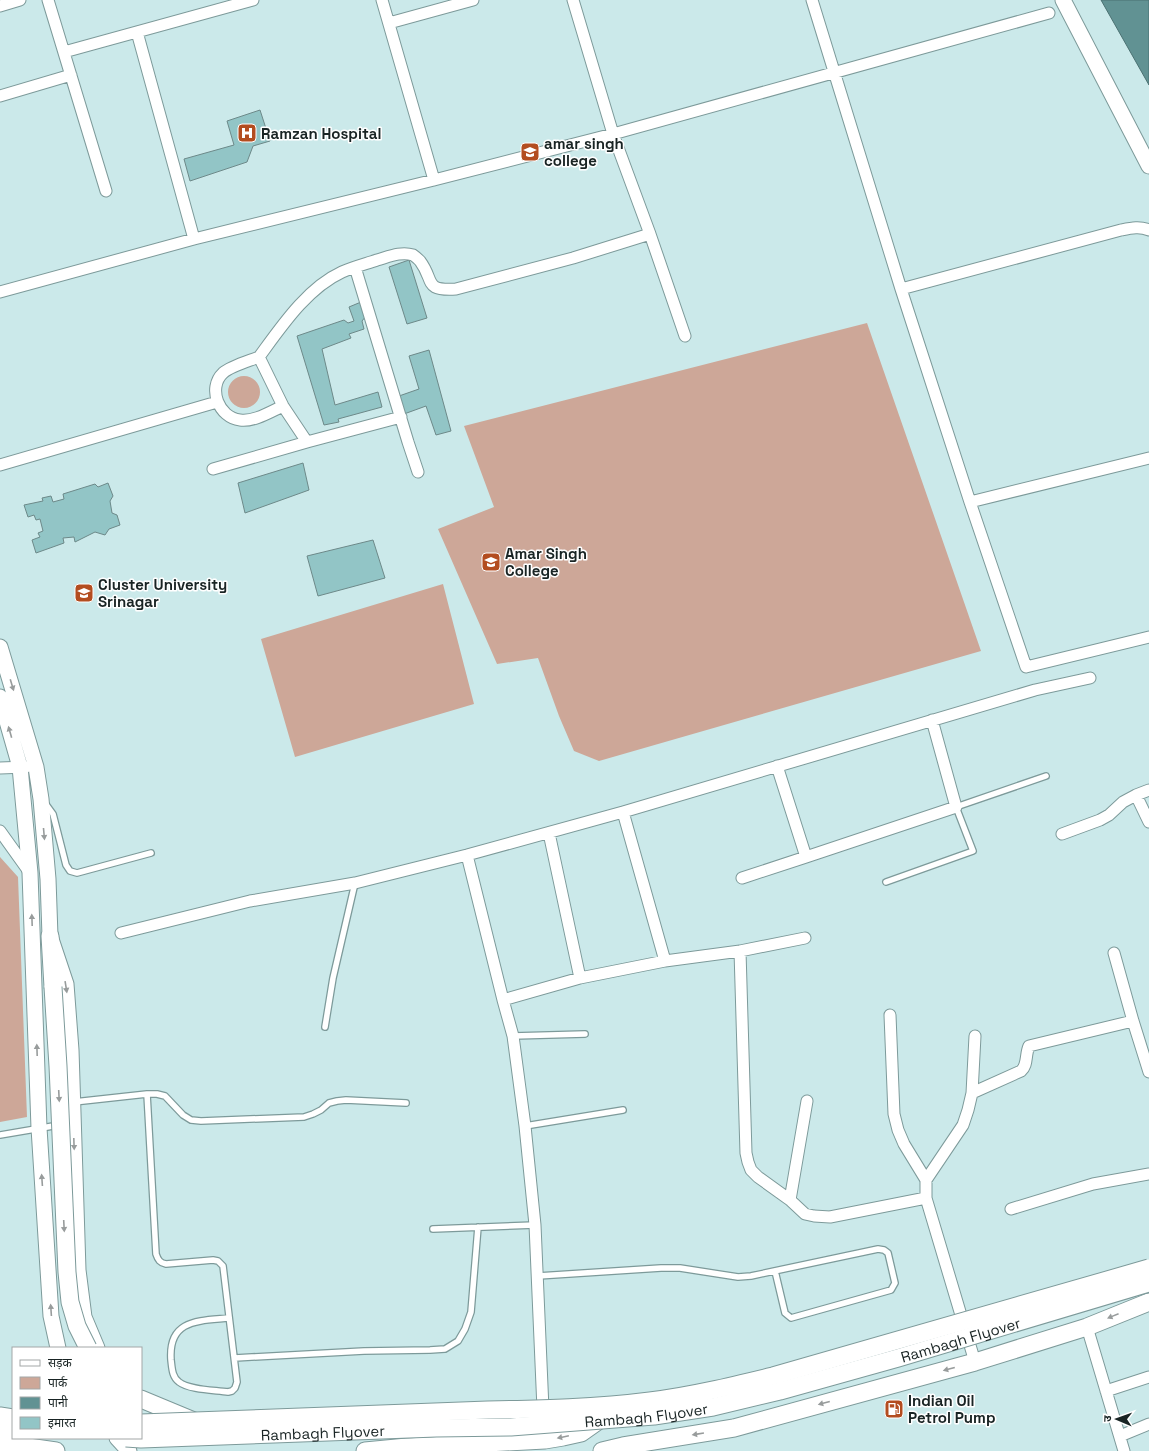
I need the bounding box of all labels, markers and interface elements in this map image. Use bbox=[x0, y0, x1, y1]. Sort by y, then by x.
hospital icon: Ramzan Hospital bbox=[236, 122, 258, 144]
place label: Ramzan Hospital bbox=[261, 124, 381, 143]
place label: amar singh college bbox=[544, 134, 624, 170]
school or university icon: amar singh college bbox=[519, 141, 541, 163]
place label: Amar Singh College bbox=[505, 544, 587, 580]
school or university icon: Amar Singh College bbox=[480, 551, 502, 573]
place label: Cluster University Srinagar bbox=[98, 575, 227, 611]
school or university icon: Cluster University Srinagar bbox=[73, 582, 95, 604]
one-way arrow bbox=[9, 679, 15, 691]
one-way arrow bbox=[7, 726, 13, 738]
one-way arrow bbox=[40, 828, 47, 840]
one-way arrow bbox=[29, 913, 35, 926]
one-way arrow bbox=[63, 981, 69, 993]
one-way arrow bbox=[33, 1044, 40, 1056]
one-way arrow bbox=[56, 1090, 62, 1103]
one-way arrow bbox=[70, 1138, 77, 1150]
one-way arrow bbox=[39, 1174, 46, 1186]
one-way arrow bbox=[61, 1220, 68, 1232]
one-way arrow bbox=[47, 1304, 54, 1316]
street label: Rambagh Flyover bbox=[898, 1312, 1023, 1366]
one-way arrow bbox=[1106, 1314, 1118, 1320]
legend bbox=[12, 1347, 142, 1439]
text: सड़क bbox=[48, 1355, 73, 1371]
one-way arrow bbox=[943, 1366, 955, 1372]
text: पार्क bbox=[48, 1375, 68, 1391]
place label: Indian Oil Petrol Pump bbox=[908, 1391, 995, 1427]
text: पानी bbox=[48, 1395, 69, 1411]
street label: Rambagh Flyover bbox=[584, 1398, 710, 1431]
fuel station icon: Indian Oil Petrol Pump bbox=[883, 1398, 905, 1420]
north arrow bbox=[1097, 1399, 1137, 1439]
one-way arrow bbox=[818, 1400, 830, 1406]
text: इमारत bbox=[48, 1415, 77, 1431]
text: उ bbox=[1100, 1415, 1114, 1422]
street label: Rambagh Flyover bbox=[260, 1420, 386, 1444]
one-way arrow bbox=[691, 1431, 704, 1437]
one-way arrow bbox=[557, 1434, 570, 1440]

